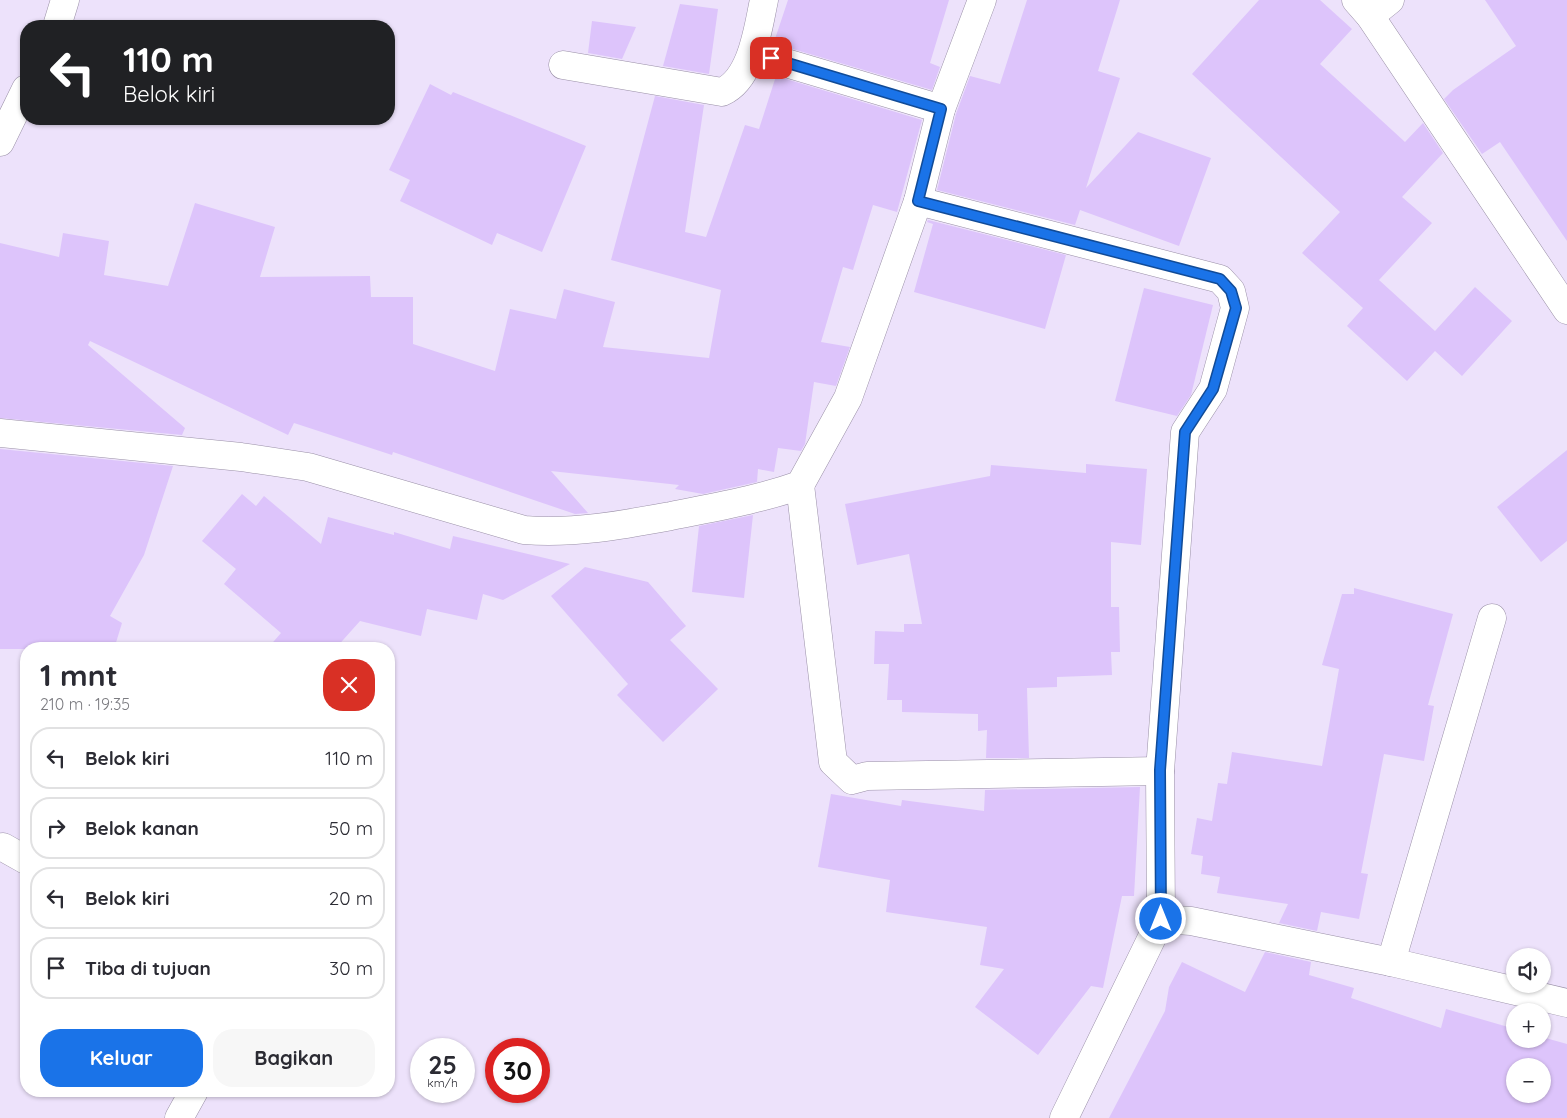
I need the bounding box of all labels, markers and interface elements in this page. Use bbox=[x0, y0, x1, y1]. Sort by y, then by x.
text: 110 m bbox=[123, 37, 214, 81]
pin bbox=[750, 37, 792, 79]
icon: left bbox=[40, 40, 105, 105]
icon: arrive bbox=[757, 44, 785, 72]
text: Belok kiri bbox=[123, 80, 215, 108]
text: 1 mnt bbox=[40, 656, 118, 694]
button: close bbox=[323, 659, 375, 711]
text: 210 m · 19:35 bbox=[40, 694, 130, 714]
icon: left bbox=[42, 744, 70, 772]
text: Belok kiri bbox=[85, 746, 170, 770]
text: 110 m bbox=[325, 746, 373, 770]
icon: right bbox=[42, 814, 70, 842]
text: Belok kanan bbox=[85, 816, 199, 840]
text: 50 m bbox=[329, 816, 373, 840]
icon: left bbox=[42, 884, 70, 912]
text: Belok kiri bbox=[85, 886, 170, 910]
text: 20 m bbox=[329, 886, 373, 910]
position arrow bbox=[1134, 892, 1186, 944]
map controls bbox=[1506, 948, 1551, 1103]
button: sound bbox=[1506, 948, 1551, 993]
icon: arrive bbox=[42, 954, 70, 982]
text: Tiba di tujuan bbox=[85, 956, 211, 980]
text: 30 m bbox=[329, 956, 373, 980]
button: + bbox=[1506, 1003, 1551, 1048]
button: Keluar bbox=[40, 1029, 203, 1087]
button: Bagikan bbox=[213, 1029, 375, 1087]
speed limit sign: 30 bbox=[485, 1038, 550, 1103]
text: 25 bbox=[428, 1049, 457, 1080]
button: − bbox=[1506, 1058, 1551, 1103]
text: km/h bbox=[427, 1075, 458, 1090]

